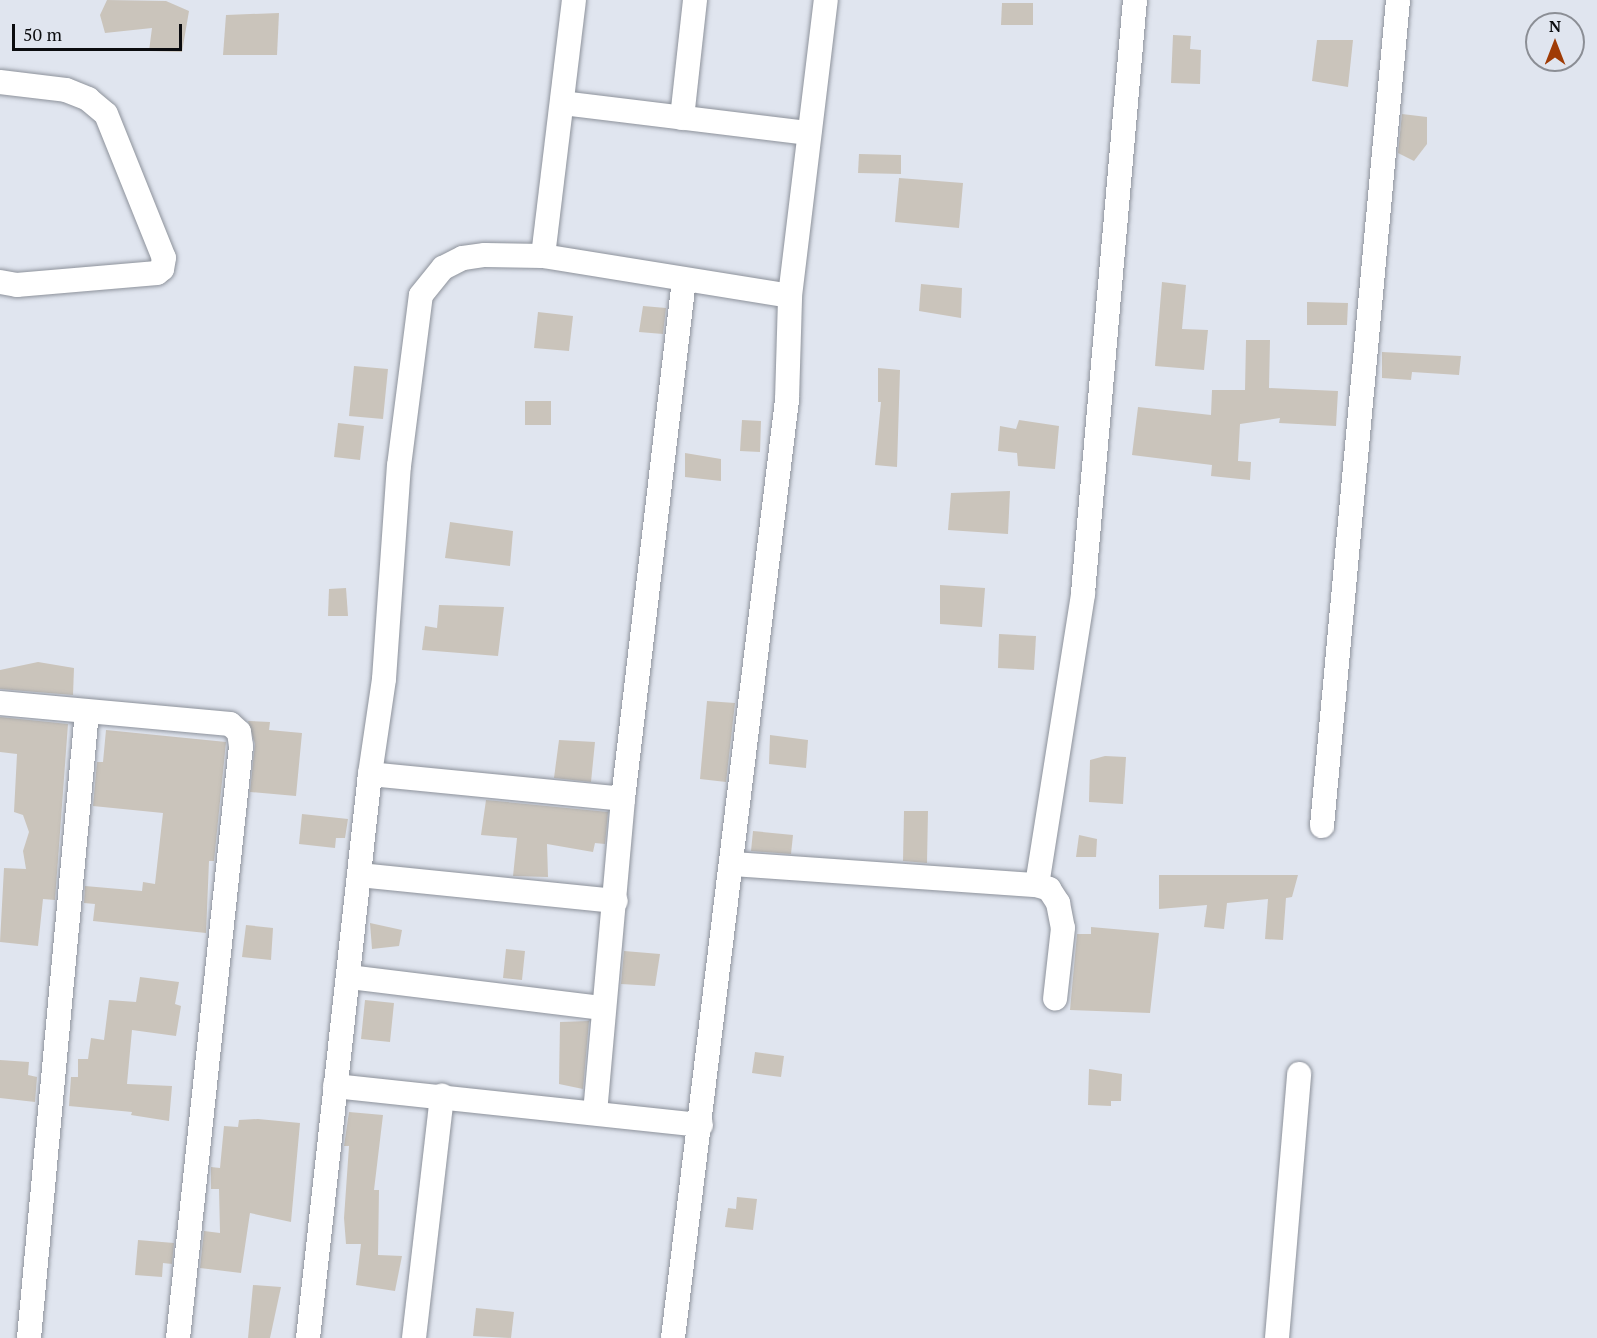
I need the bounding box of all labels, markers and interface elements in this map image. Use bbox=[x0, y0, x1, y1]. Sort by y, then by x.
scale bar bbox=[15, 12, 184, 50]
north arrow bbox=[1525, 12, 1585, 72]
text: N bbox=[1549, 15, 1561, 37]
text: 50 m bbox=[23, 22, 62, 46]

